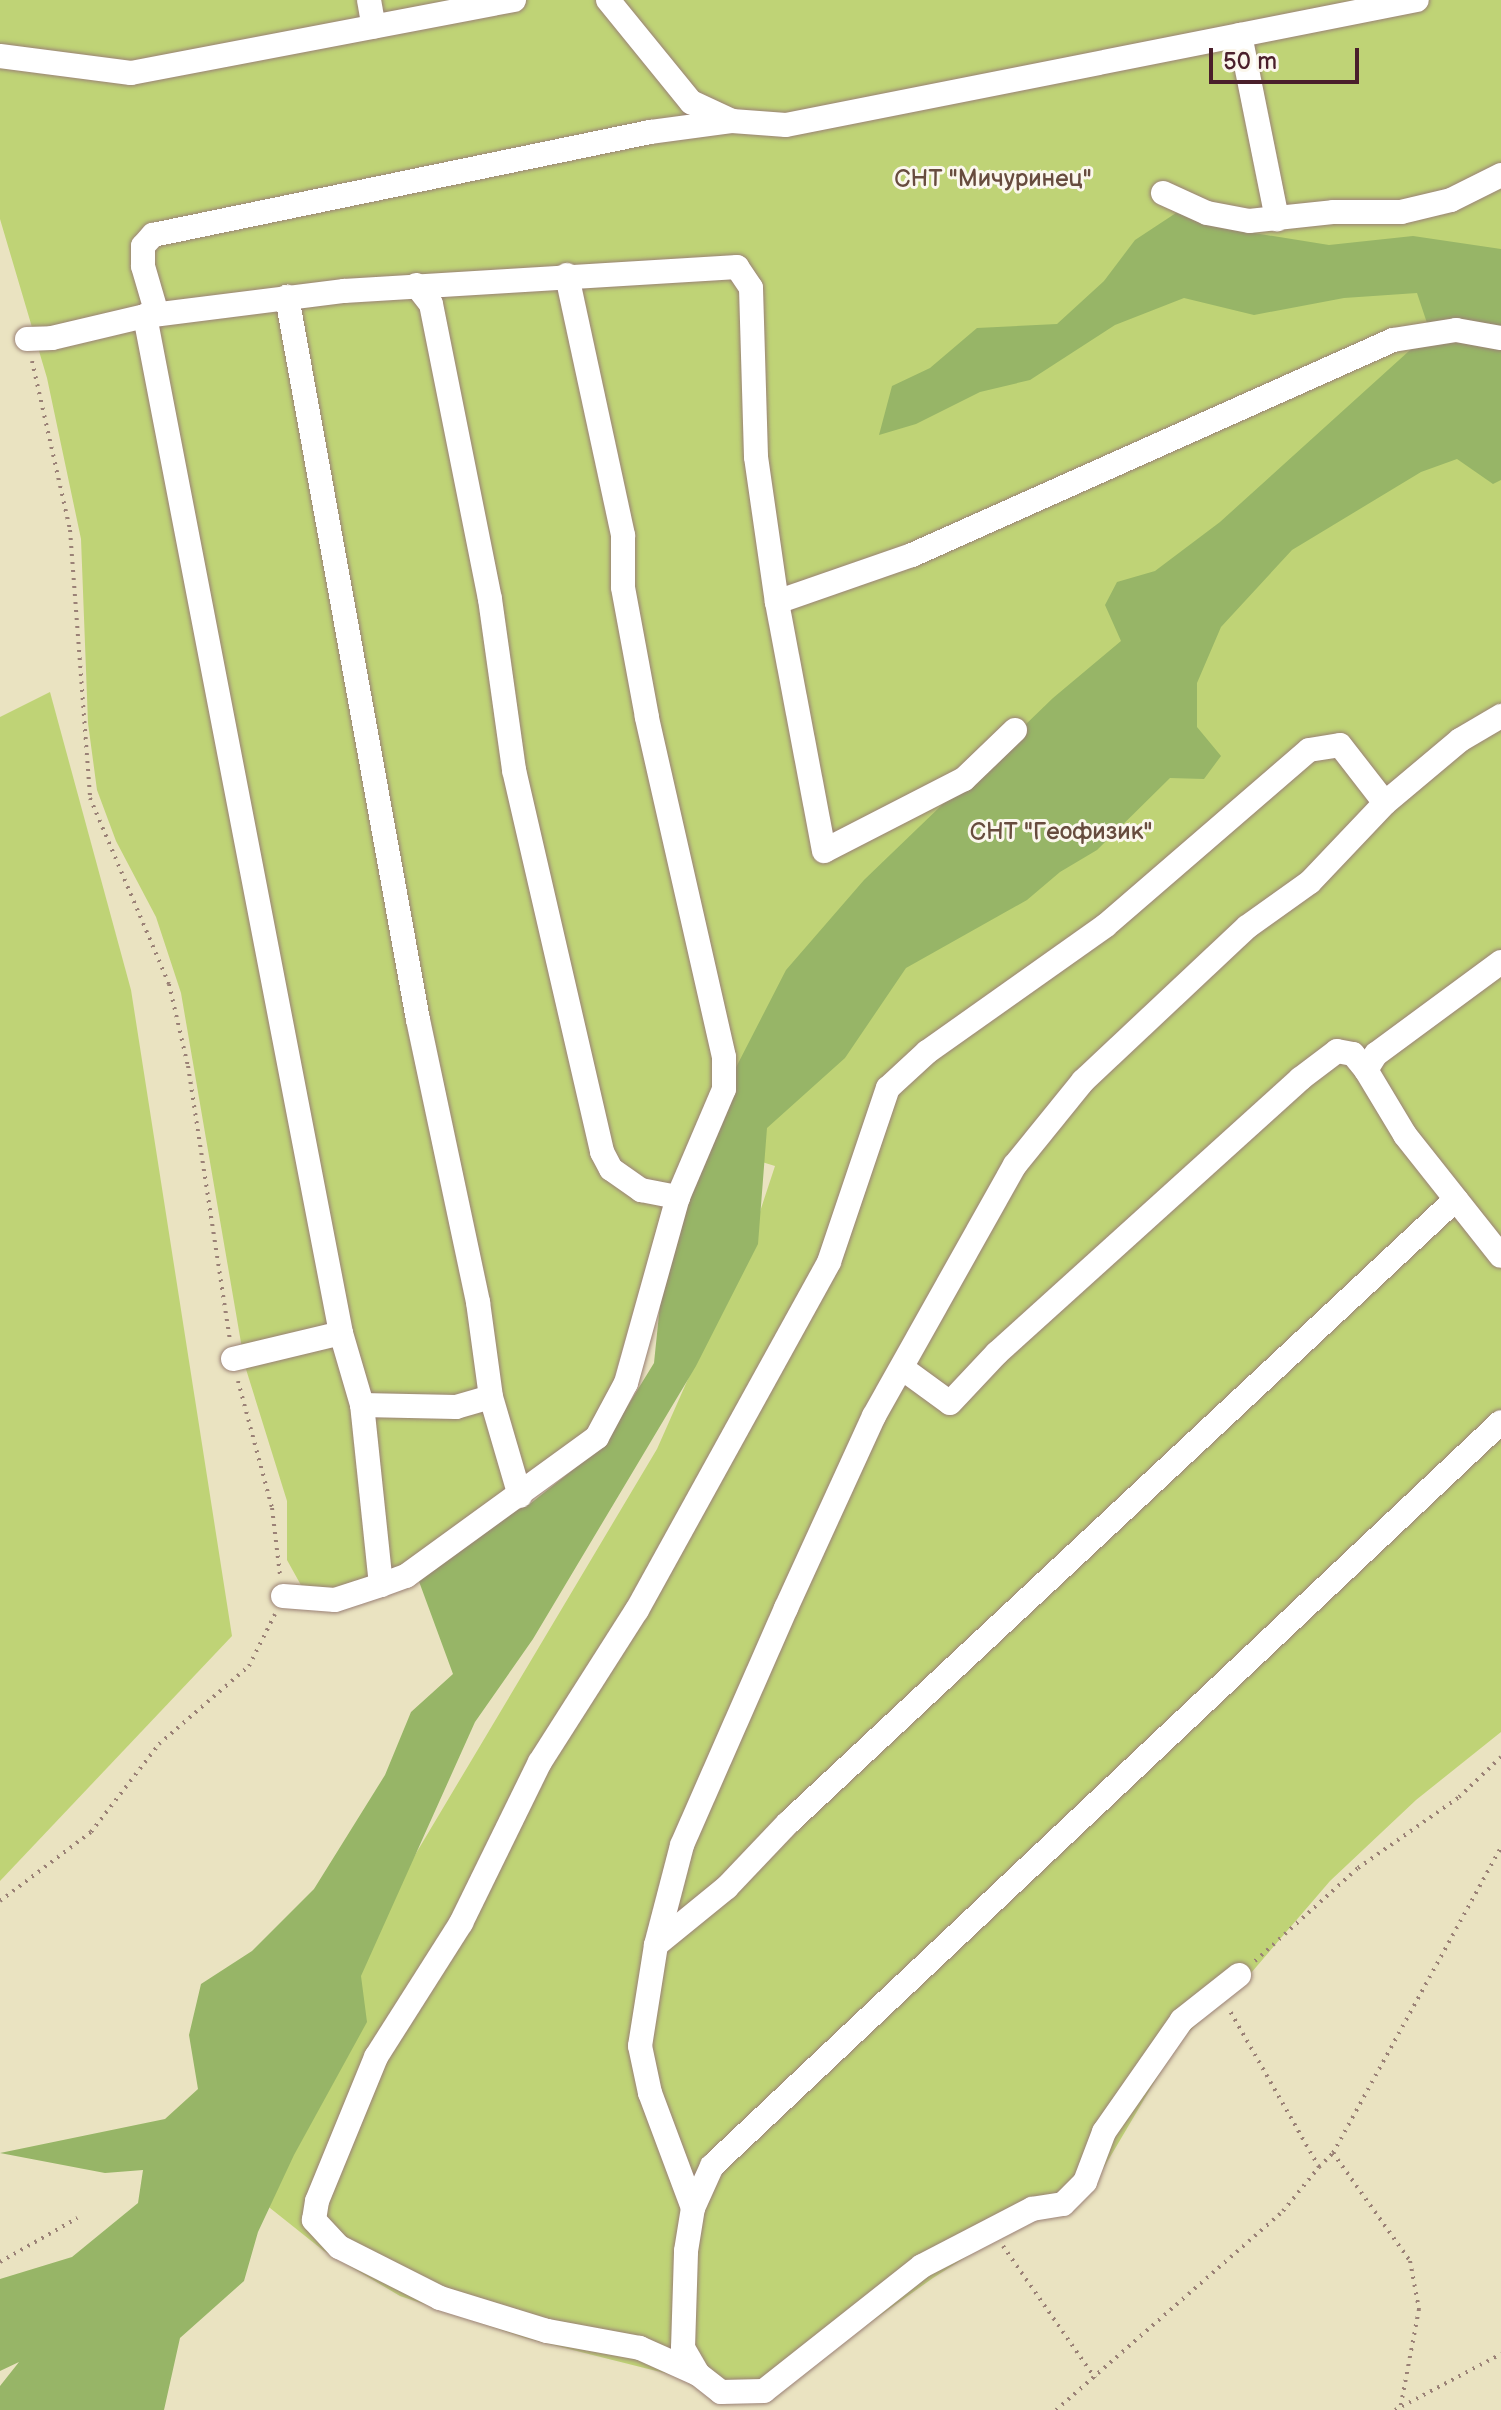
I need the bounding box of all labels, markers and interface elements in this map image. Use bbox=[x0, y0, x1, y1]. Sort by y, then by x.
scale bar bbox=[1213, 32, 1363, 82]
text: 50 m bbox=[1223, 47, 1277, 76]
park label: СНТ "Мичуринец" bbox=[894, 165, 1092, 193]
park label: СНТ "Геофизик" bbox=[970, 818, 1152, 846]

